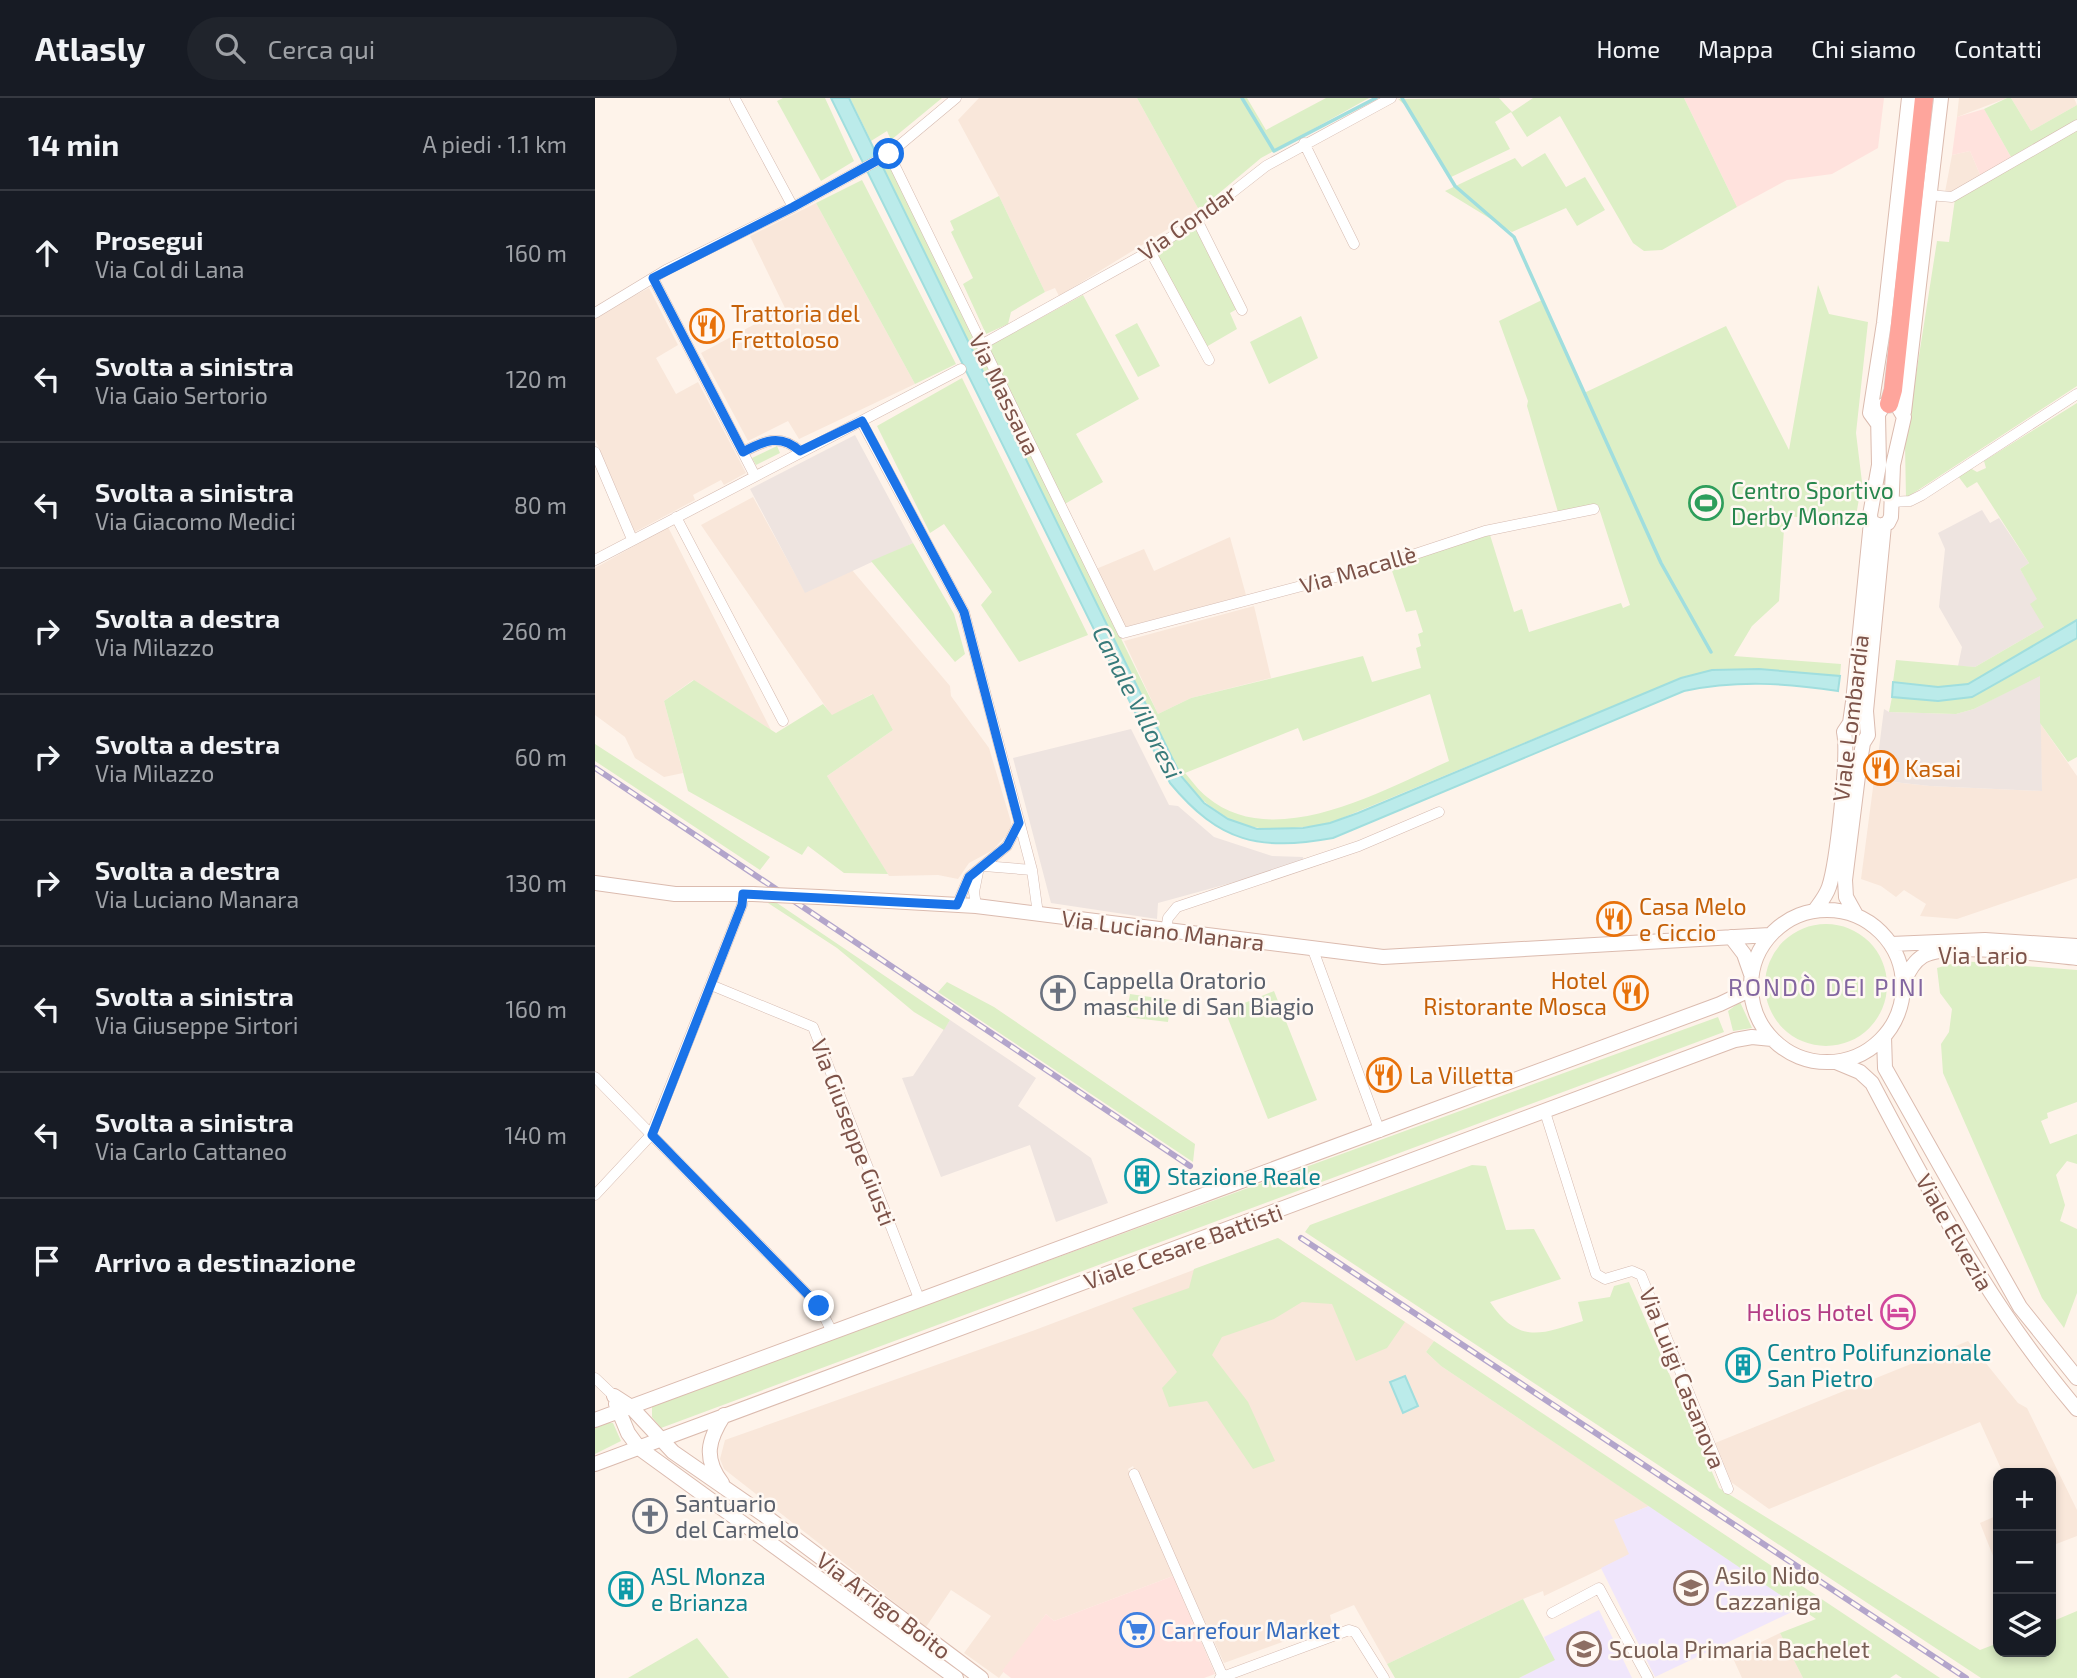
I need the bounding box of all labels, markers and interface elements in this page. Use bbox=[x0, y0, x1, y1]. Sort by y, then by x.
search box bbox=[187, 17, 677, 80]
text: Atlasly bbox=[35, 28, 145, 68]
icon: search bbox=[211, 29, 249, 67]
text: Cerca qui bbox=[267, 33, 375, 64]
text: Home bbox=[1596, 34, 1660, 63]
text: Mappa bbox=[1698, 34, 1773, 63]
text: Chi siamo bbox=[1811, 34, 1916, 63]
text: Contatti bbox=[1954, 34, 2042, 63]
text: 14 min bbox=[28, 126, 119, 162]
text: A piedi · 1.1 km bbox=[423, 130, 567, 158]
route start bbox=[873, 138, 904, 169]
street label: Via Gondar bbox=[1133, 178, 1241, 266]
text: Prosegui bbox=[95, 224, 203, 255]
icon: ahead bbox=[28, 234, 66, 272]
text: 160 m bbox=[506, 239, 567, 267]
text: Via Col di Lana bbox=[95, 255, 244, 283]
place label: Trattoria del Frettoloso bbox=[731, 299, 860, 353]
restaurant icon: Trattoria del Frettoloso bbox=[688, 307, 726, 345]
street label: Via Massaua bbox=[963, 329, 1047, 459]
text: Svolta a sinistra bbox=[95, 350, 294, 381]
icon: left bbox=[28, 360, 66, 398]
text: 120 m bbox=[506, 365, 567, 393]
text: Via Gaio Sertorio bbox=[95, 381, 268, 409]
text: Svolta a sinistra bbox=[95, 476, 294, 507]
place label: Centro Sportivo Derby Monza bbox=[1731, 476, 1894, 530]
sports icon: Centro Sportivo Derby Monza bbox=[1687, 484, 1725, 522]
icon: left bbox=[28, 486, 66, 524]
text: 80 m bbox=[514, 491, 567, 519]
text: Via Giacomo Medici bbox=[95, 507, 296, 535]
street label: Via Macallè bbox=[1296, 539, 1420, 599]
text: Svolta a destra bbox=[95, 602, 280, 633]
icon: right bbox=[28, 612, 66, 650]
text: 260 m bbox=[502, 617, 567, 645]
water label: Canale Villoresi bbox=[1087, 621, 1189, 783]
text: Via Milazzo bbox=[95, 633, 214, 661]
street label: Viale Lombardia bbox=[1826, 633, 1874, 803]
text: Svolta a destra bbox=[95, 728, 280, 759]
icon: right bbox=[28, 738, 66, 776]
text: 60 m bbox=[515, 743, 567, 771]
restaurant icon: Kasai bbox=[1862, 749, 1900, 787]
place label: Kasai bbox=[1905, 754, 1961, 782]
text: Via Milazzo bbox=[95, 759, 214, 787]
text: Svolta a destra bbox=[95, 854, 280, 885]
icon: right bbox=[28, 864, 66, 902]
text: 130 m bbox=[506, 869, 567, 897]
text: Via Luciano Manara bbox=[95, 885, 299, 913]
place label: Casa Melo e Ciccio bbox=[1639, 892, 1747, 946]
restaurant icon: Casa Melo e Ciccio bbox=[1595, 900, 1633, 938]
street label: Via Luciano Manara bbox=[1060, 904, 1266, 956]
street label: Via Lario bbox=[1938, 941, 2028, 969]
place label: Cappella Oratorio maschile di San Biagio bbox=[1083, 966, 1314, 1020]
place label: Hotel Ristorante Mosca bbox=[1423, 966, 1607, 1020]
district label: RONDÒ DEI PINI bbox=[1728, 972, 1926, 1001]
church icon: Cappella Oratorio maschile di San Biagio bbox=[1039, 974, 1077, 1012]
restaurant icon: Hotel Ristorante Mosca bbox=[1612, 974, 1650, 1012]
text: Svolta a sinistra bbox=[95, 980, 294, 1011]
icon: left bbox=[28, 990, 66, 1028]
text: 160 m bbox=[506, 995, 567, 1023]
text: Via Giuseppe Sirtori bbox=[95, 1011, 299, 1039]
street label: Via Giuseppe Giusti bbox=[805, 1034, 903, 1230]
restaurant icon: La Villetta bbox=[1365, 1056, 1403, 1094]
place label: La Villetta bbox=[1409, 1061, 1514, 1089]
text: Svolta a sinistra bbox=[95, 1106, 294, 1137]
icon: left bbox=[28, 1116, 66, 1154]
text: 140 m bbox=[505, 1121, 567, 1149]
text: Via Carlo Cattaneo bbox=[95, 1137, 287, 1165]
building icon: Stazione Reale bbox=[1123, 1157, 1161, 1195]
place label: Stazione Reale bbox=[1167, 1162, 1321, 1190]
street label: Viale Elvezia bbox=[1910, 1169, 2000, 1295]
street label: Viale Cesare Battisti bbox=[1080, 1197, 1286, 1295]
icon: arrive bbox=[28, 1242, 66, 1280]
text: Arrivo a destinazione bbox=[95, 1246, 356, 1277]
street label: Via Luigi Casanova bbox=[1634, 1283, 1732, 1473]
route end bbox=[803, 1290, 834, 1321]
hotel icon: Helios Hotel bbox=[1879, 1293, 1917, 1331]
place label: Helios Hotel bbox=[1747, 1298, 1873, 1326]
place label: Centro Polifunzionale San Pietro bbox=[1767, 1338, 1992, 1392]
building icon: Centro Polifunzionale San Pietro bbox=[1724, 1346, 1762, 1384]
map controls bbox=[1993, 1468, 2056, 1657]
button: + bbox=[1993, 1468, 2056, 1531]
place label: Santuario del Carmelo bbox=[675, 1489, 799, 1543]
church icon: Santuario del Carmelo bbox=[631, 1497, 669, 1535]
button: − bbox=[1993, 1531, 2056, 1594]
street label: Via Arrigo Boito bbox=[811, 1545, 957, 1665]
place label: Asilo Nido Cazzaniga bbox=[1715, 1561, 1821, 1615]
place label: ASL Monza e Brianza bbox=[651, 1562, 766, 1616]
school or university icon: Asilo Nido Cazzaniga bbox=[1672, 1569, 1710, 1607]
building icon: ASL Monza e Brianza bbox=[607, 1570, 645, 1608]
button: layers bbox=[1993, 1594, 2056, 1657]
supermarket icon: Carrefour Market bbox=[1118, 1611, 1156, 1649]
place label: Carrefour Market bbox=[1161, 1616, 1341, 1644]
school or university icon: Scuola Primaria Bachelet bbox=[1565, 1630, 1603, 1668]
place label: Scuola Primaria Bachelet bbox=[1609, 1635, 1870, 1663]

